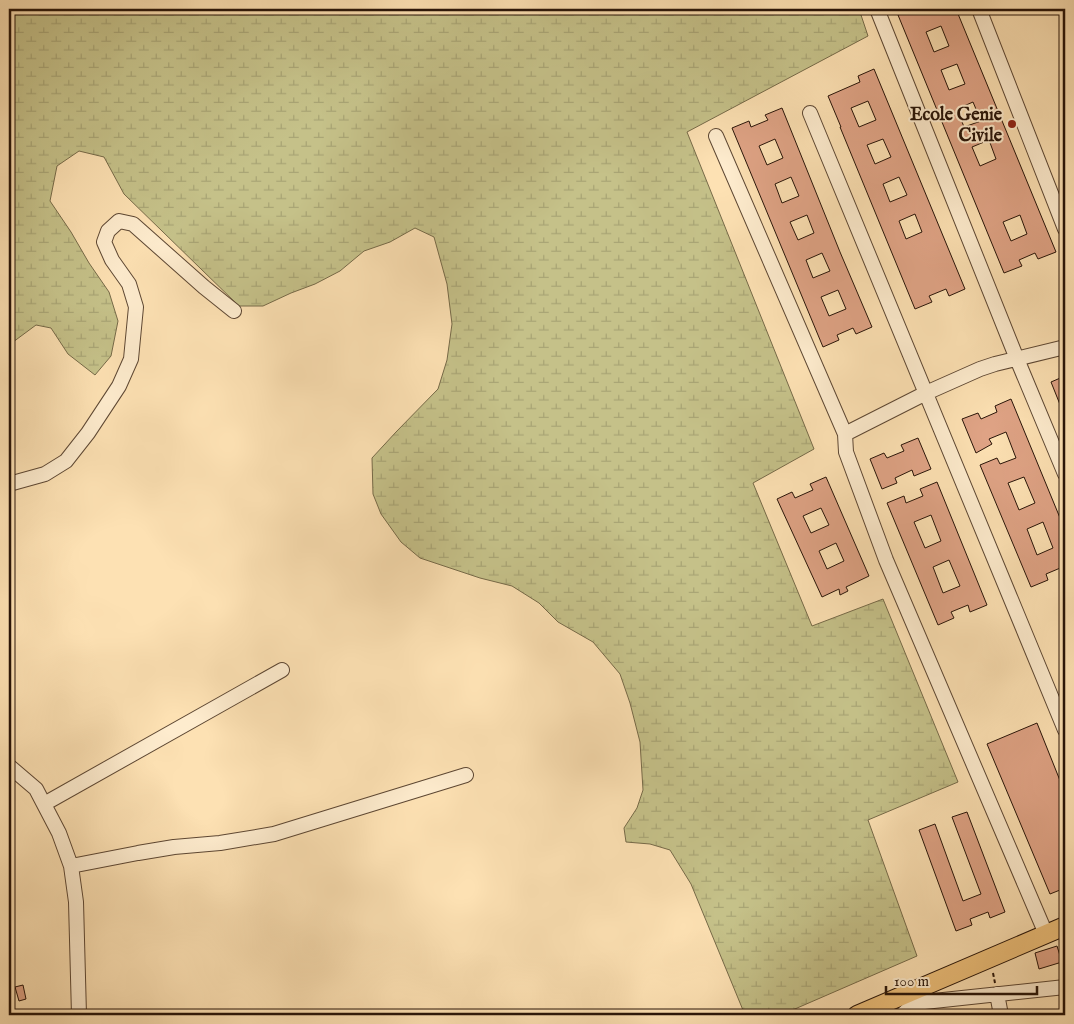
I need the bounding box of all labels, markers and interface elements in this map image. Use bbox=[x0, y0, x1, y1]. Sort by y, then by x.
place label: Ecole Genie Civile bbox=[910, 104, 1003, 148]
marker: Ecole Genie Civile bbox=[1006, 118, 1018, 130]
scale bar bbox=[886, 964, 1038, 996]
text: 100 m bbox=[894, 972, 930, 991]

